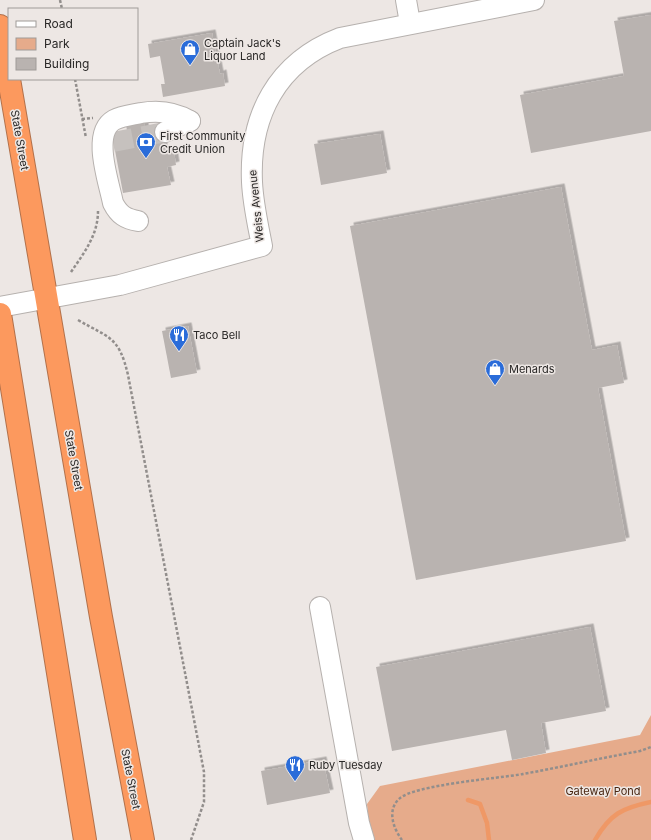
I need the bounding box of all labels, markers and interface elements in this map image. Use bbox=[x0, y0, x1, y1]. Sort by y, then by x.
legend bbox=[8, 8, 138, 80]
text: Road bbox=[44, 16, 73, 31]
text: Park bbox=[44, 36, 70, 51]
place label: Captain Jack's Liquor Land bbox=[204, 36, 281, 63]
shop icon: Captain Jack's Liquor Land bbox=[179, 38, 201, 66]
text: Building bbox=[44, 56, 89, 71]
street label: State Street bbox=[8, 109, 32, 172]
place label: First Community Credit Union bbox=[160, 129, 245, 156]
bank icon: First Community Credit Union bbox=[135, 131, 157, 159]
street label: Weiss Avenue bbox=[245, 169, 267, 243]
restaurant icon: Taco Bell bbox=[168, 324, 190, 352]
place label: Taco Bell bbox=[193, 328, 240, 342]
shop icon: Menards bbox=[484, 358, 506, 386]
place label: Menards bbox=[509, 362, 555, 376]
street label: State Street bbox=[62, 429, 86, 492]
street label: State Street bbox=[118, 748, 144, 811]
restaurant icon: Ruby Tuesday bbox=[284, 754, 306, 782]
place label: Ruby Tuesday bbox=[309, 758, 382, 772]
park label: Gateway Pond bbox=[565, 784, 641, 798]

